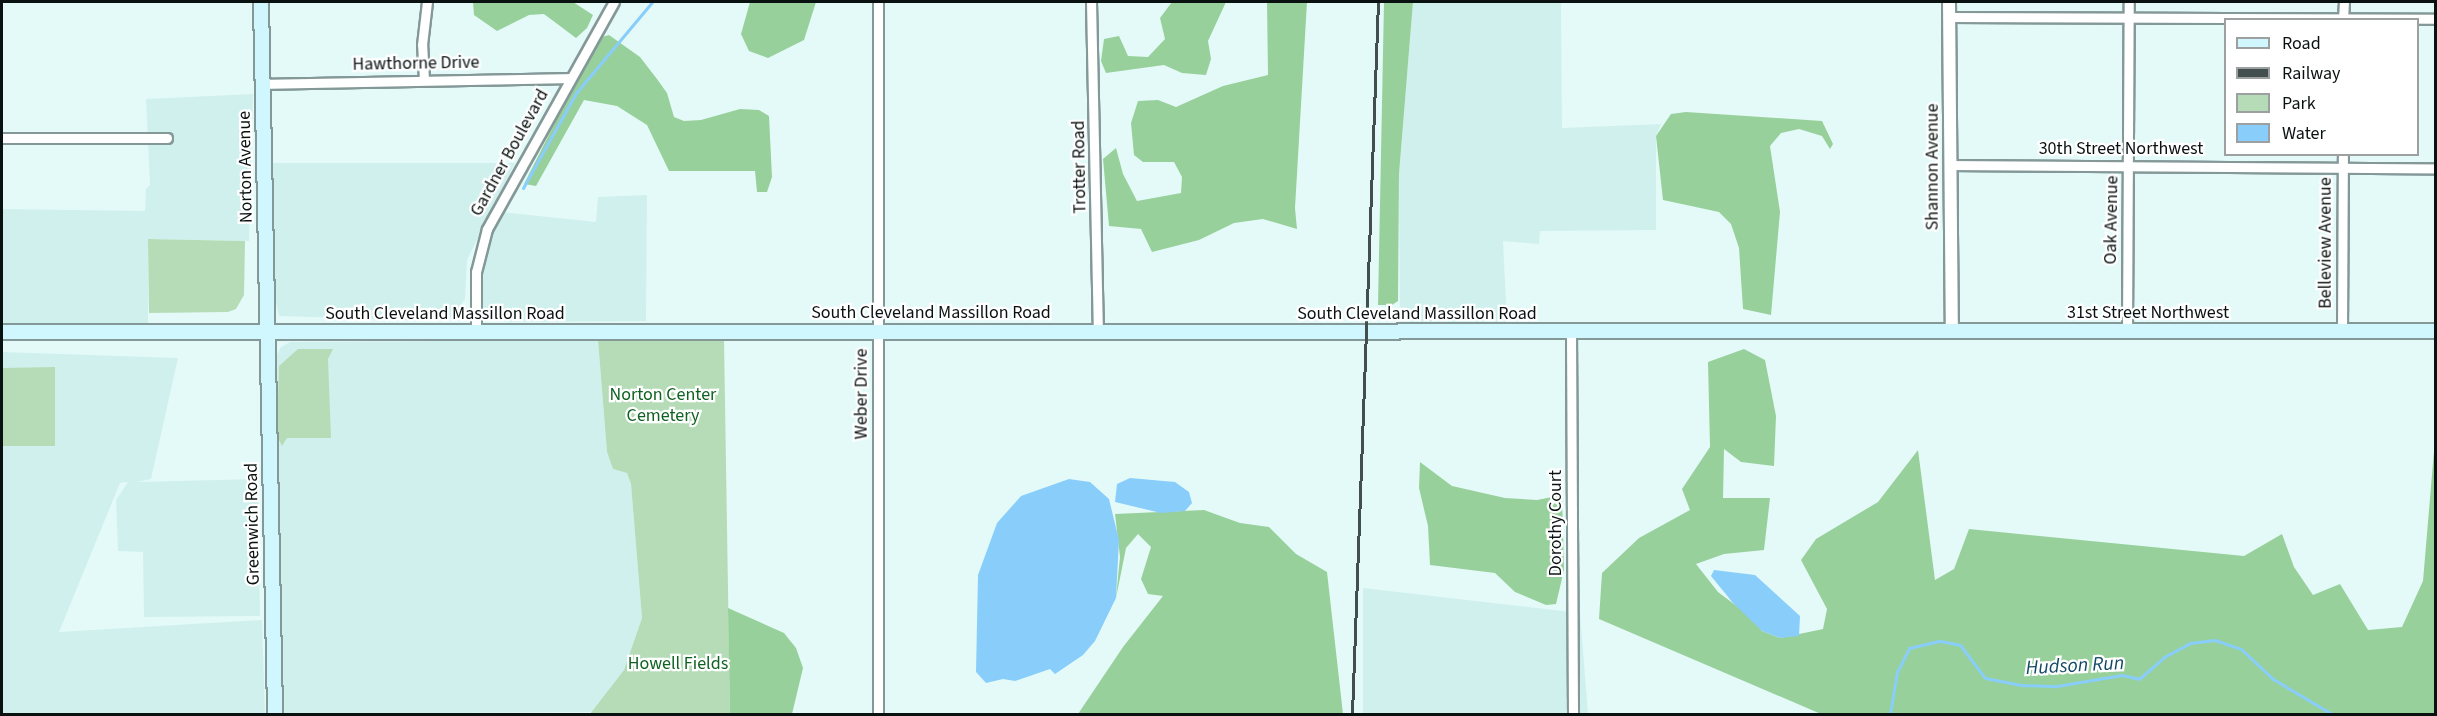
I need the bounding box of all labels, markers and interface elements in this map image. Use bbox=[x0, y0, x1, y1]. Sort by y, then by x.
legend bbox=[2224, 18, 2419, 156]
text: Road bbox=[2282, 31, 2321, 56]
street label: Hawthorne Drive bbox=[352, 52, 480, 76]
text: Railway bbox=[2282, 61, 2341, 86]
street label: Gardner Boulevard bbox=[466, 86, 554, 220]
text: Park bbox=[2282, 91, 2316, 116]
street label: Shannon Avenue bbox=[1922, 104, 1944, 230]
street label: Norton Avenue bbox=[234, 111, 258, 223]
street label: Trotter Road bbox=[1068, 120, 1092, 214]
text: Water bbox=[2282, 121, 2326, 146]
street label: 30th Street Northwest bbox=[2039, 138, 2203, 160]
street label: Oak Avenue bbox=[2100, 175, 2124, 265]
street label: Belleview Avenue bbox=[2315, 177, 2337, 309]
street label: South Cleveland Massillon Road bbox=[811, 302, 1051, 324]
street label: 31st Street Northwest bbox=[2067, 302, 2229, 324]
street label: South Cleveland Massillon Road bbox=[325, 303, 565, 325]
street label: South Cleveland Massillon Road bbox=[1297, 303, 1537, 325]
street label: Weber Drive bbox=[851, 349, 873, 439]
park label: Norton Center Cemetery bbox=[610, 385, 716, 428]
street label: Greenwich Road bbox=[241, 463, 265, 585]
street label: Dorothy Court bbox=[1545, 470, 1567, 576]
water label: Hudson Run bbox=[2025, 651, 2125, 681]
park label: Howell Fields bbox=[628, 653, 728, 675]

